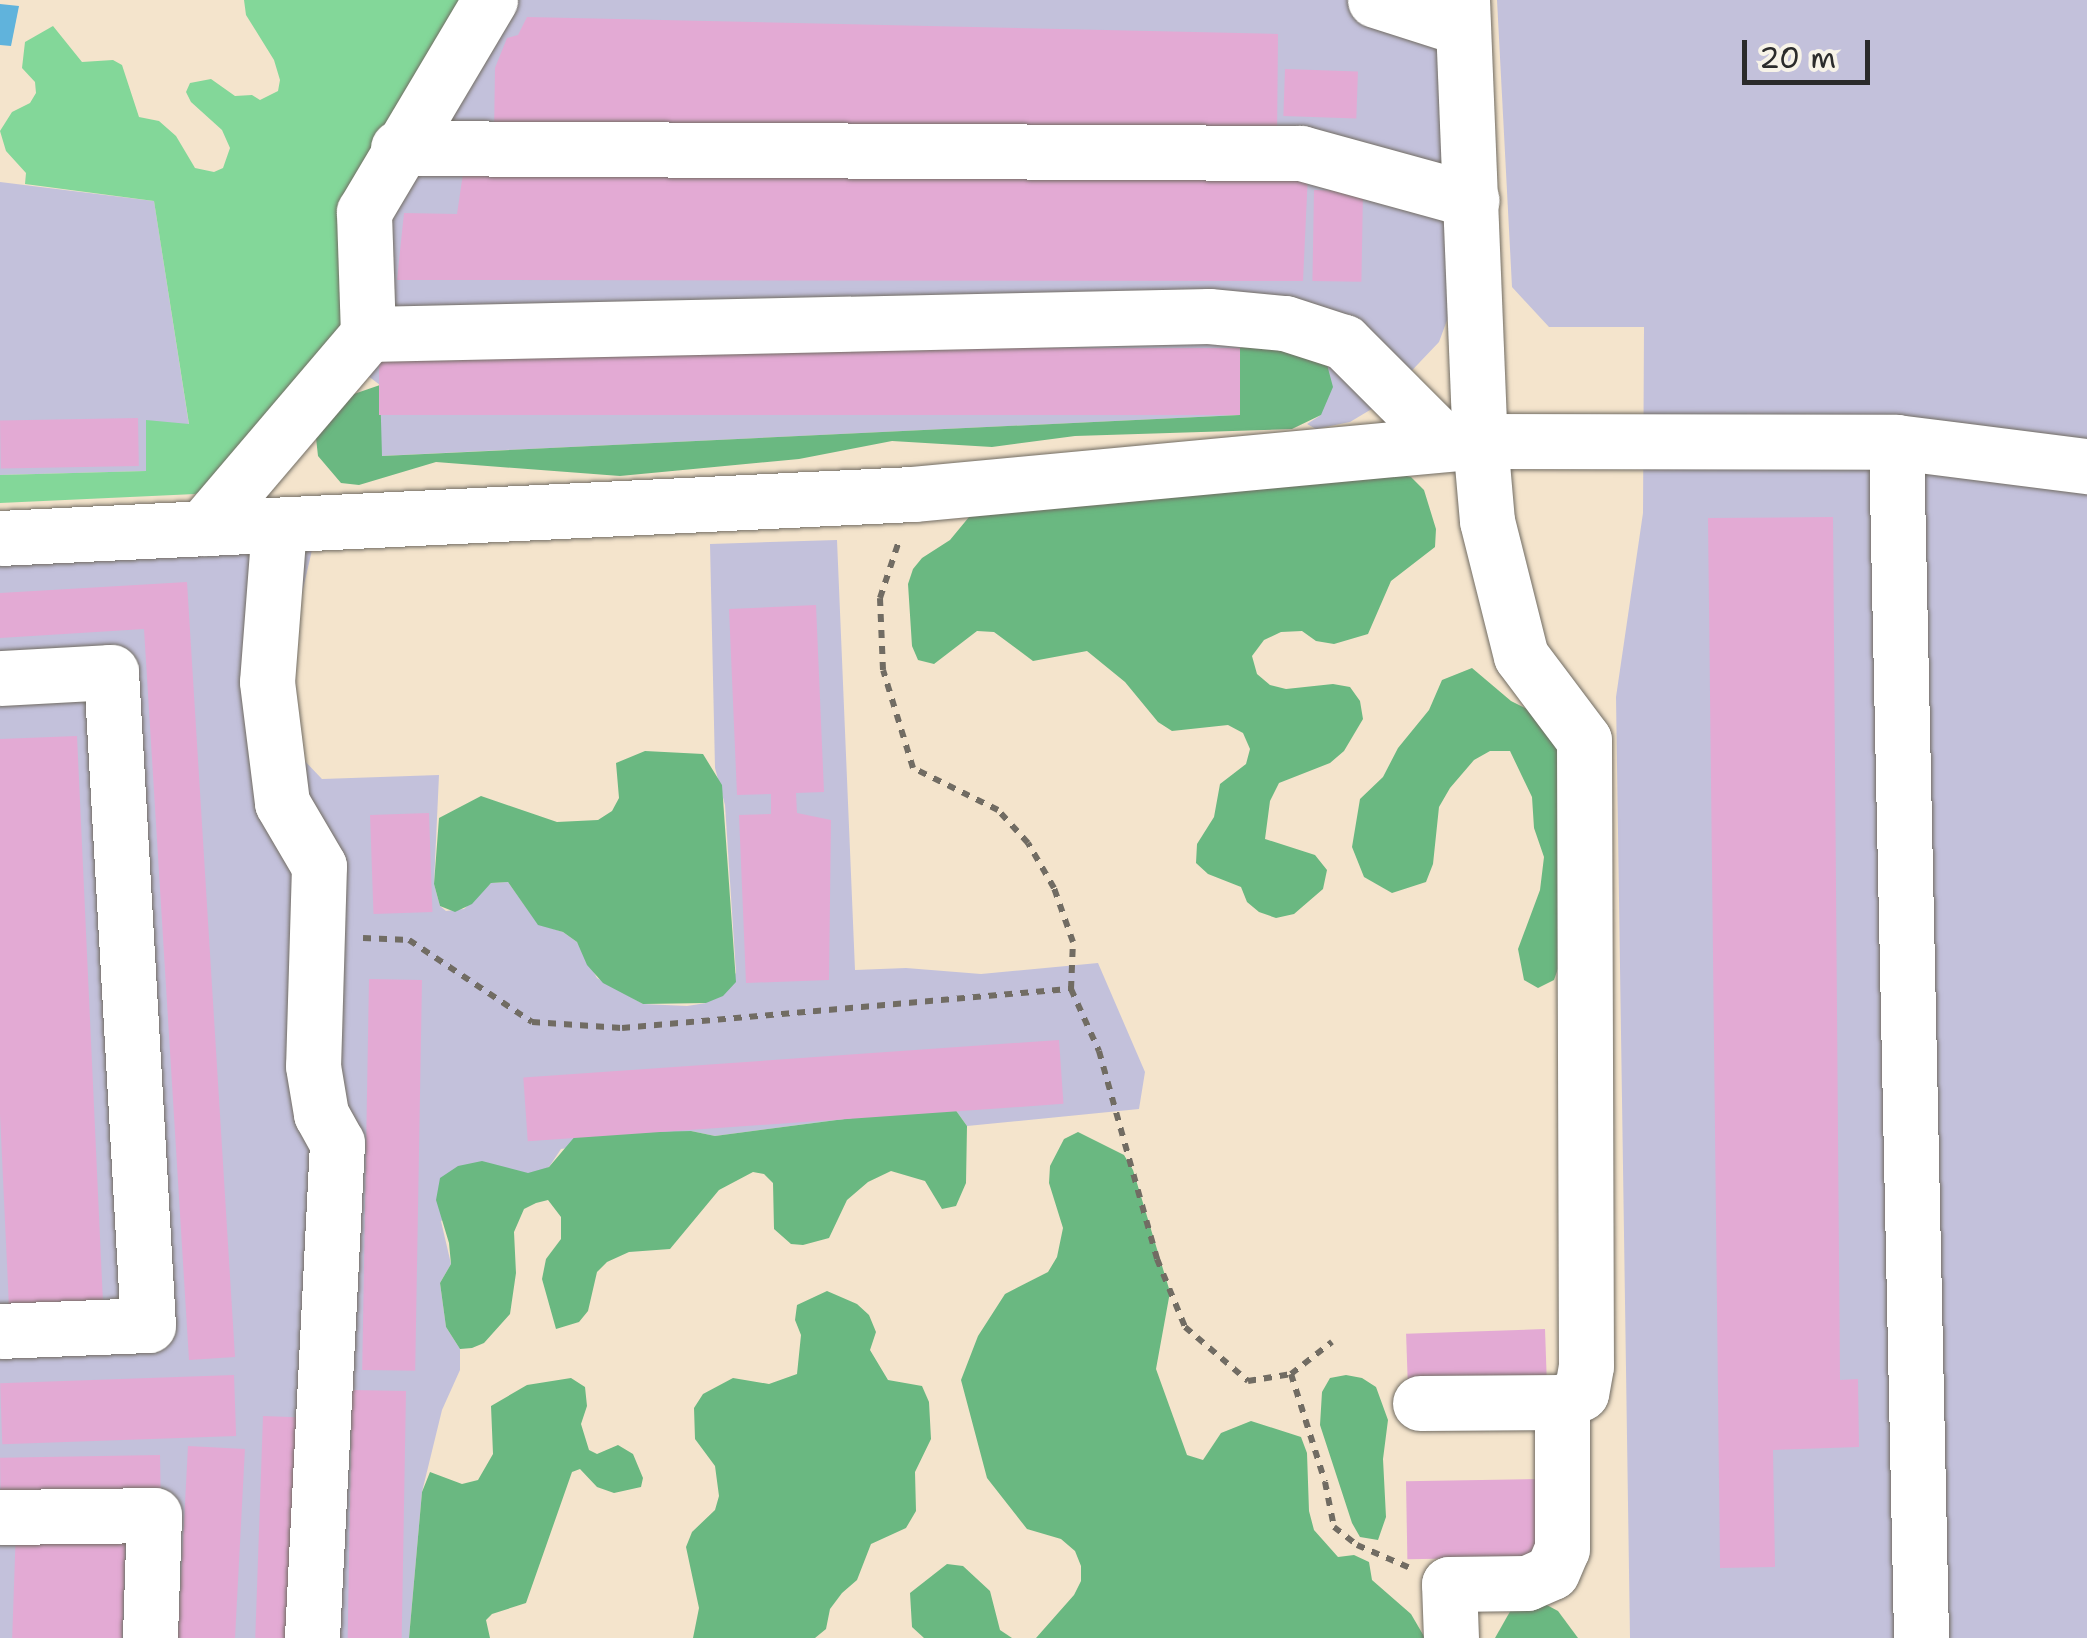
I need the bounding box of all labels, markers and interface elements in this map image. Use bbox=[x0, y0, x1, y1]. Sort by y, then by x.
scale bar bbox=[1747, 20, 1874, 82]
text: 20 m bbox=[1759, 37, 1836, 78]

